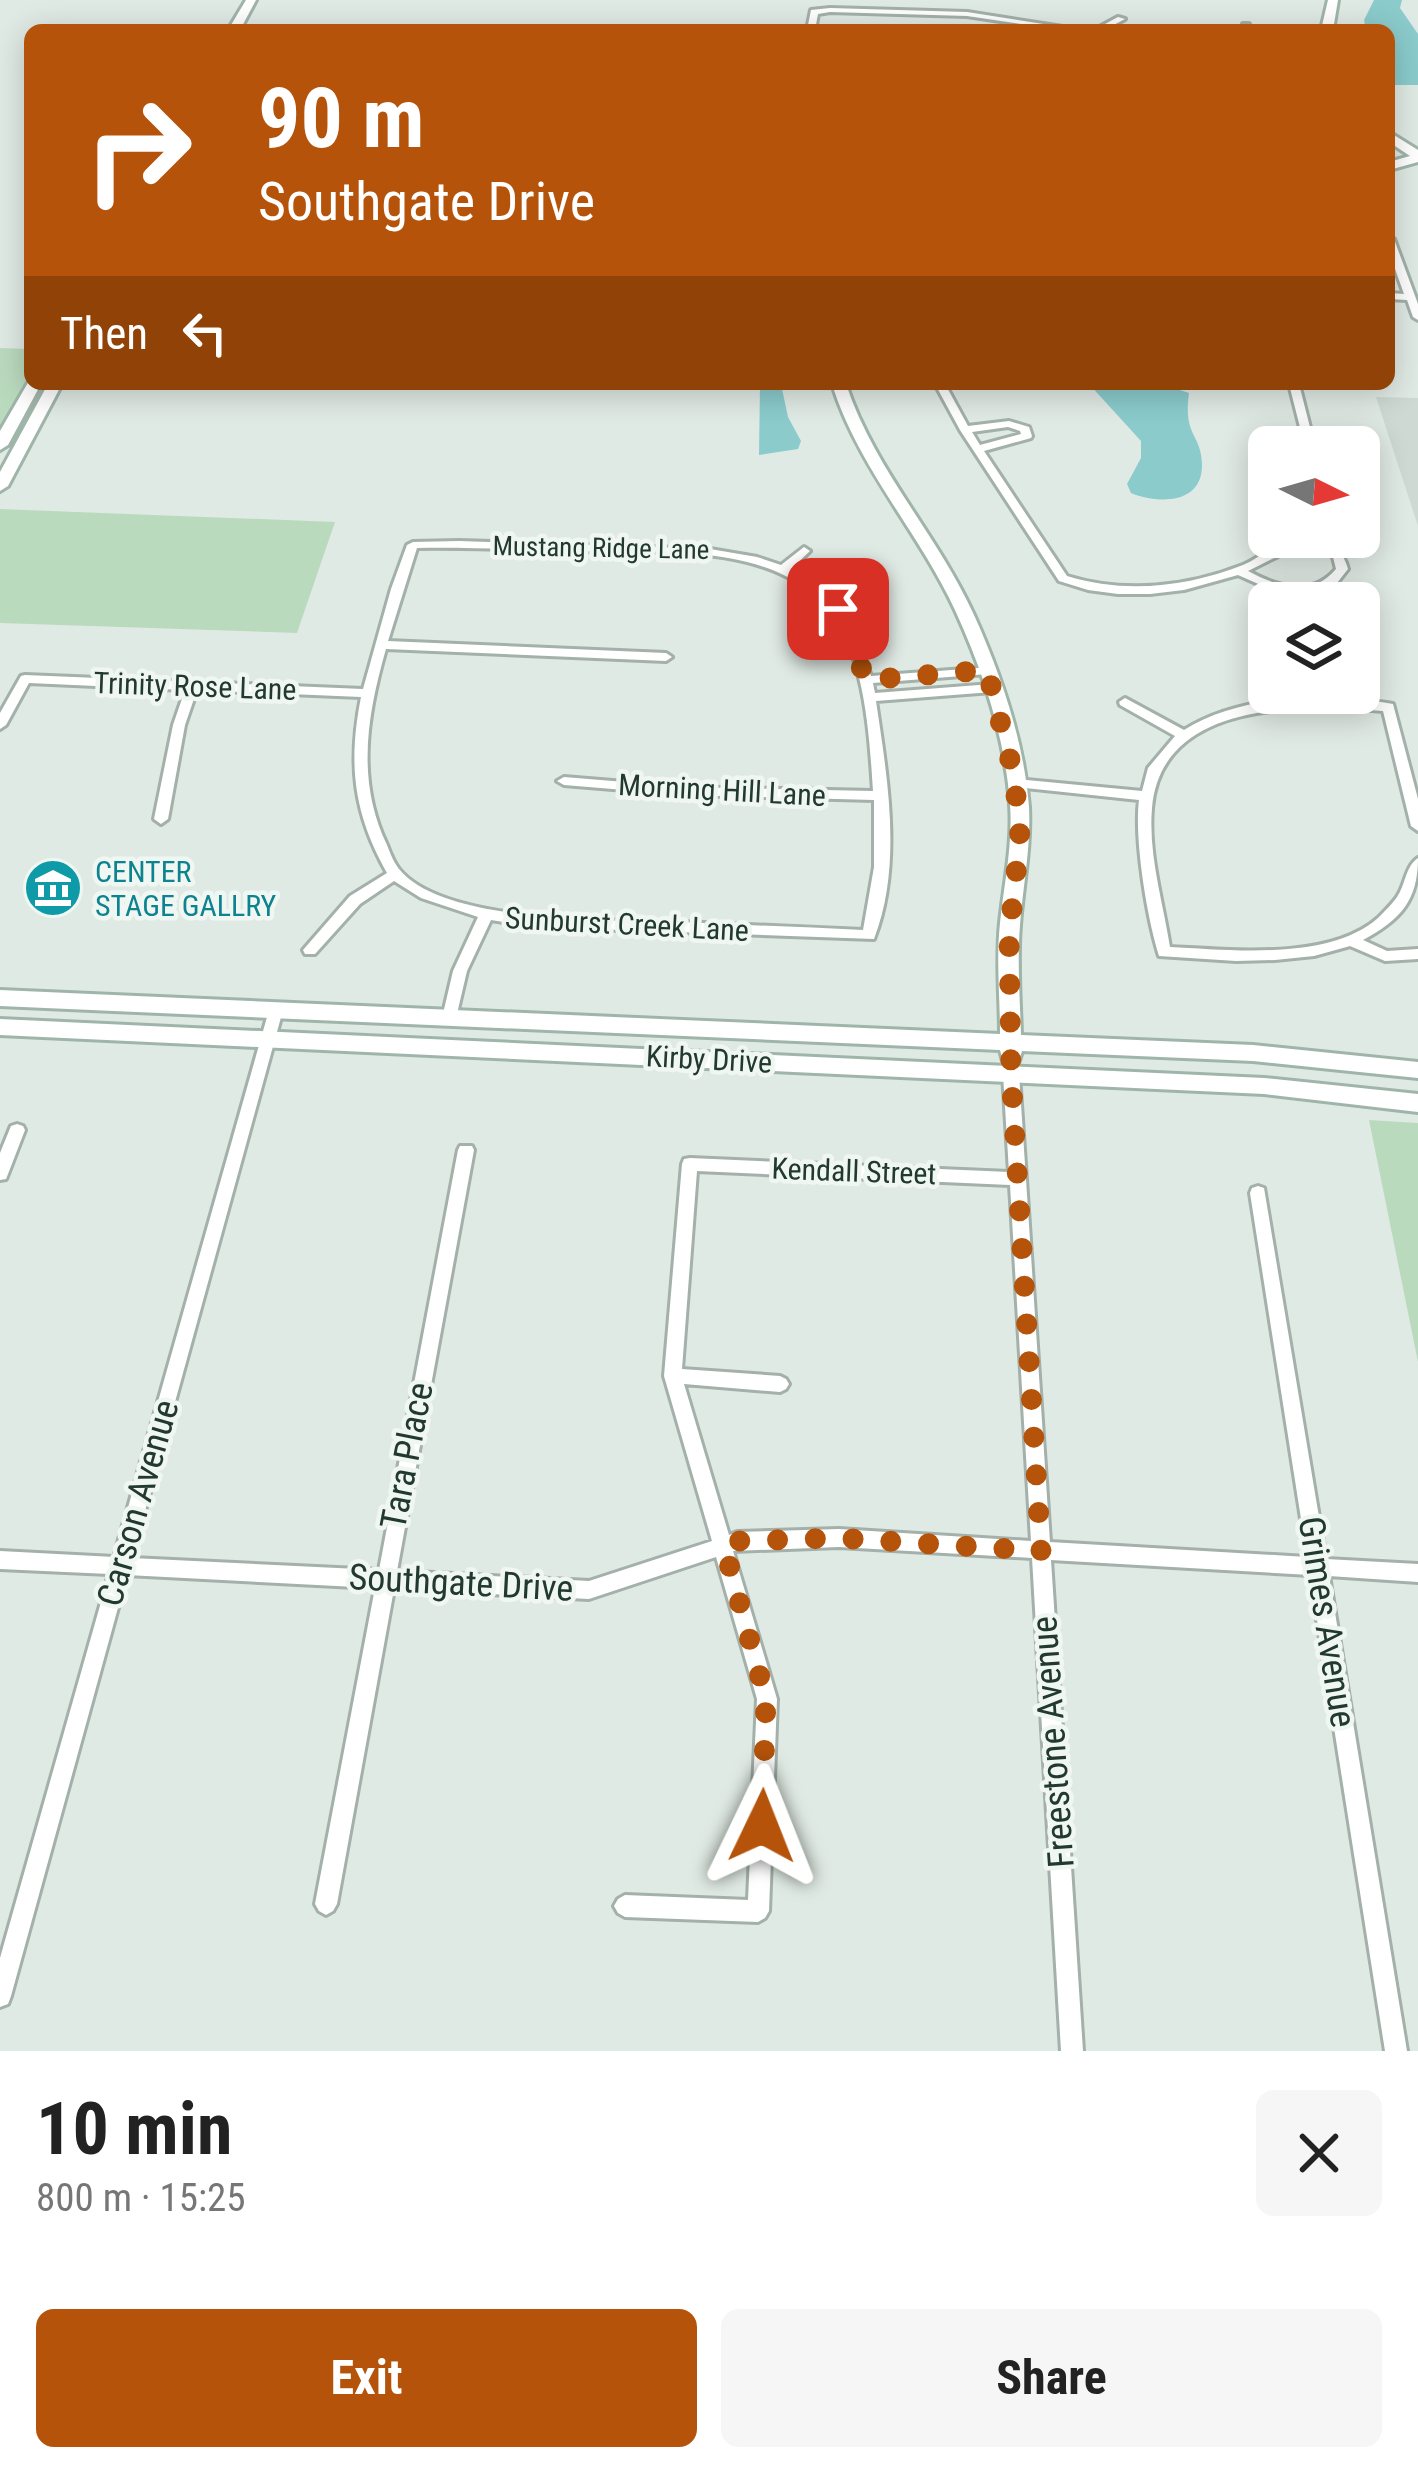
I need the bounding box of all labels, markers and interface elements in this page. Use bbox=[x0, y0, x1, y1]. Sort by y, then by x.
text: 90 m bbox=[258, 69, 425, 168]
icon: right bbox=[60, 72, 216, 228]
text: Southgate Drive bbox=[258, 170, 595, 233]
icon: left bbox=[172, 300, 238, 366]
text: Then bbox=[60, 307, 148, 360]
north arrow bbox=[1248, 426, 1380, 558]
map controls bbox=[1248, 426, 1380, 714]
street label: Mustang Ridge Lane bbox=[492, 530, 710, 566]
pin bbox=[787, 558, 889, 660]
icon: arrive bbox=[805, 576, 871, 642]
button: layers bbox=[1248, 582, 1380, 714]
street label: Trinity Rose Lane bbox=[93, 665, 297, 707]
street label: Morning Hill Lane bbox=[617, 767, 827, 813]
place label: CENTER STAGE GALLRY bbox=[95, 854, 276, 923]
museum icon: CENTER STAGE GALLRY bbox=[22, 857, 84, 919]
street label: Sunburst Creek Lane bbox=[504, 900, 750, 948]
street label: Kirby Drive bbox=[645, 1038, 773, 1080]
street label: Kendall Street bbox=[771, 1151, 937, 1191]
street label: Tara Place bbox=[372, 1379, 442, 1533]
street label: Carson Avenue bbox=[89, 1395, 187, 1611]
street label: Grimes Avenue bbox=[1290, 1514, 1364, 1730]
street label: Southgate Drive bbox=[348, 1556, 574, 1610]
street label: Freestone Avenue bbox=[1023, 1615, 1083, 1869]
position arrow bbox=[699, 1763, 825, 1889]
text: 10 min bbox=[36, 2087, 232, 2172]
button: close bbox=[1256, 2090, 1382, 2216]
text: 800 m · 15:25 bbox=[36, 2175, 246, 2221]
button: Exit bbox=[36, 2309, 697, 2447]
button: Share bbox=[721, 2309, 1382, 2447]

